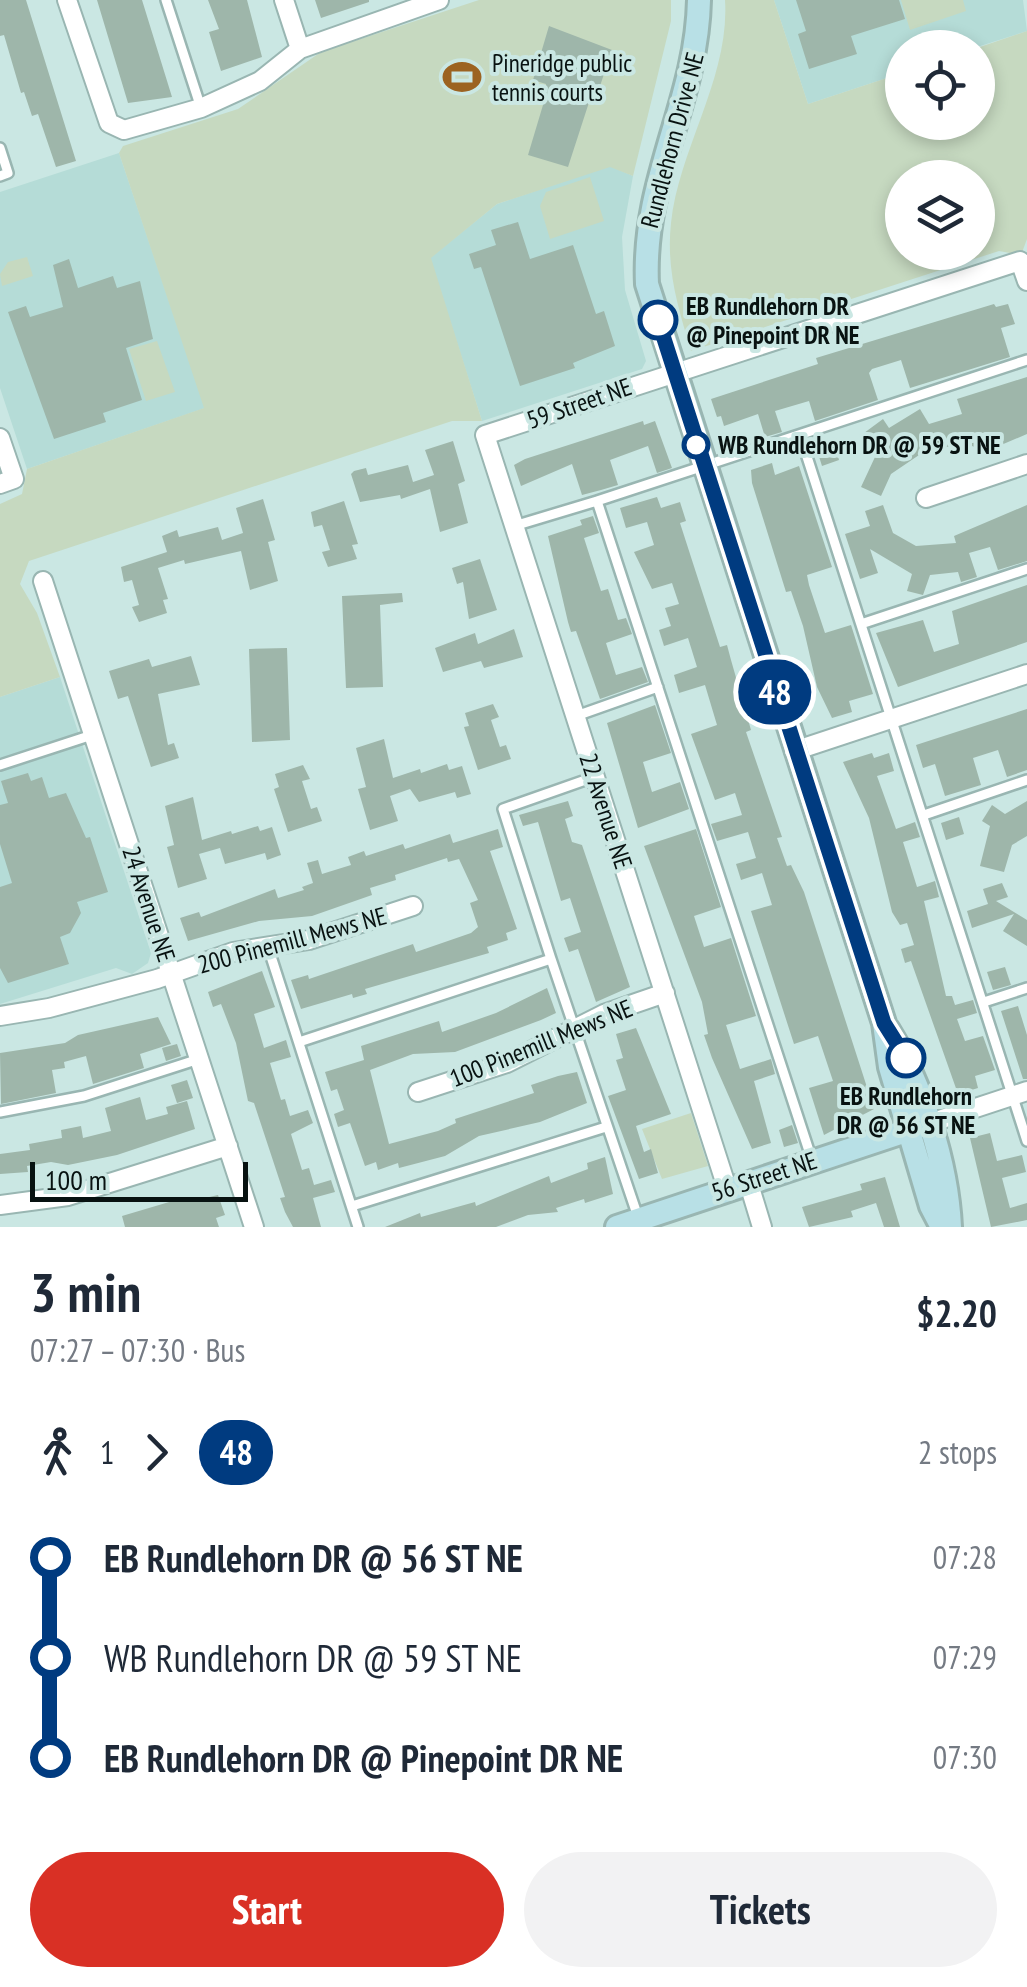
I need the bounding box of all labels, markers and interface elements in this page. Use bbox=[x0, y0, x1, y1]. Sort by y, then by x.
map controls bbox=[885, 30, 995, 270]
button: locate bbox=[885, 30, 995, 140]
place label: Pineridge public tennis courts bbox=[492, 47, 632, 108]
street label: Rundlehorn Drive NE bbox=[633, 49, 711, 231]
sports icon: Pineridge public tennis courts bbox=[441, 56, 483, 98]
button: layers bbox=[885, 160, 995, 270]
place label: EB Rundlehorn DR @ Pinepoint DR NE bbox=[686, 290, 860, 351]
marker: EB Rundlehorn DR @ Pinepoint DR NE bbox=[639, 301, 677, 339]
street label: 59 Street NE bbox=[522, 370, 636, 436]
place label: WB Rundlehorn DR @ 59 ST NE bbox=[717, 429, 1001, 461]
marker: WB Rundlehorn DR @ 59 ST NE bbox=[683, 432, 709, 458]
line badge: 48 bbox=[730, 660, 820, 724]
text: 48 bbox=[758, 669, 792, 715]
street label: 22 Avenue NE bbox=[572, 749, 640, 873]
street label: 24 Avenue NE bbox=[115, 842, 183, 966]
street label: 200 Pinemill Mews NE bbox=[194, 899, 390, 981]
street label: 100 Pinemill Mews NE bbox=[445, 992, 637, 1094]
marker: EB Rundlehorn DR @ 56 ST NE bbox=[887, 1039, 925, 1077]
place label: EB Rundlehorn DR @ 56 ST NE bbox=[837, 1080, 975, 1141]
street label: 56 Street NE bbox=[707, 1144, 821, 1208]
scale bar bbox=[30, 1157, 248, 1202]
text: 100 m bbox=[45, 1161, 107, 1198]
text: 3 min bbox=[30, 1256, 141, 1327]
text: $2.20 bbox=[916, 1288, 997, 1337]
text: 07:27 – 07:30 · Bus bbox=[30, 1329, 245, 1371]
icon: walk bbox=[30, 1425, 85, 1480]
icon: forward bbox=[129, 1425, 184, 1480]
text: 48 bbox=[219, 1429, 253, 1475]
text: 1 bbox=[100, 1431, 114, 1473]
text: 2 stops bbox=[918, 1431, 997, 1473]
text: EB Rundlehorn DR @ 56 ST NE bbox=[104, 1533, 523, 1582]
text: 07:28 bbox=[933, 1536, 997, 1578]
text: WB Rundlehorn DR @ 59 ST NE bbox=[104, 1633, 522, 1682]
text: 07:29 bbox=[933, 1636, 997, 1678]
text: EB Rundlehorn DR @ Pinepoint DR NE bbox=[104, 1733, 623, 1782]
text: 07:30 bbox=[933, 1736, 997, 1778]
button: Start bbox=[30, 1852, 504, 1967]
button: Tickets bbox=[524, 1852, 997, 1967]

